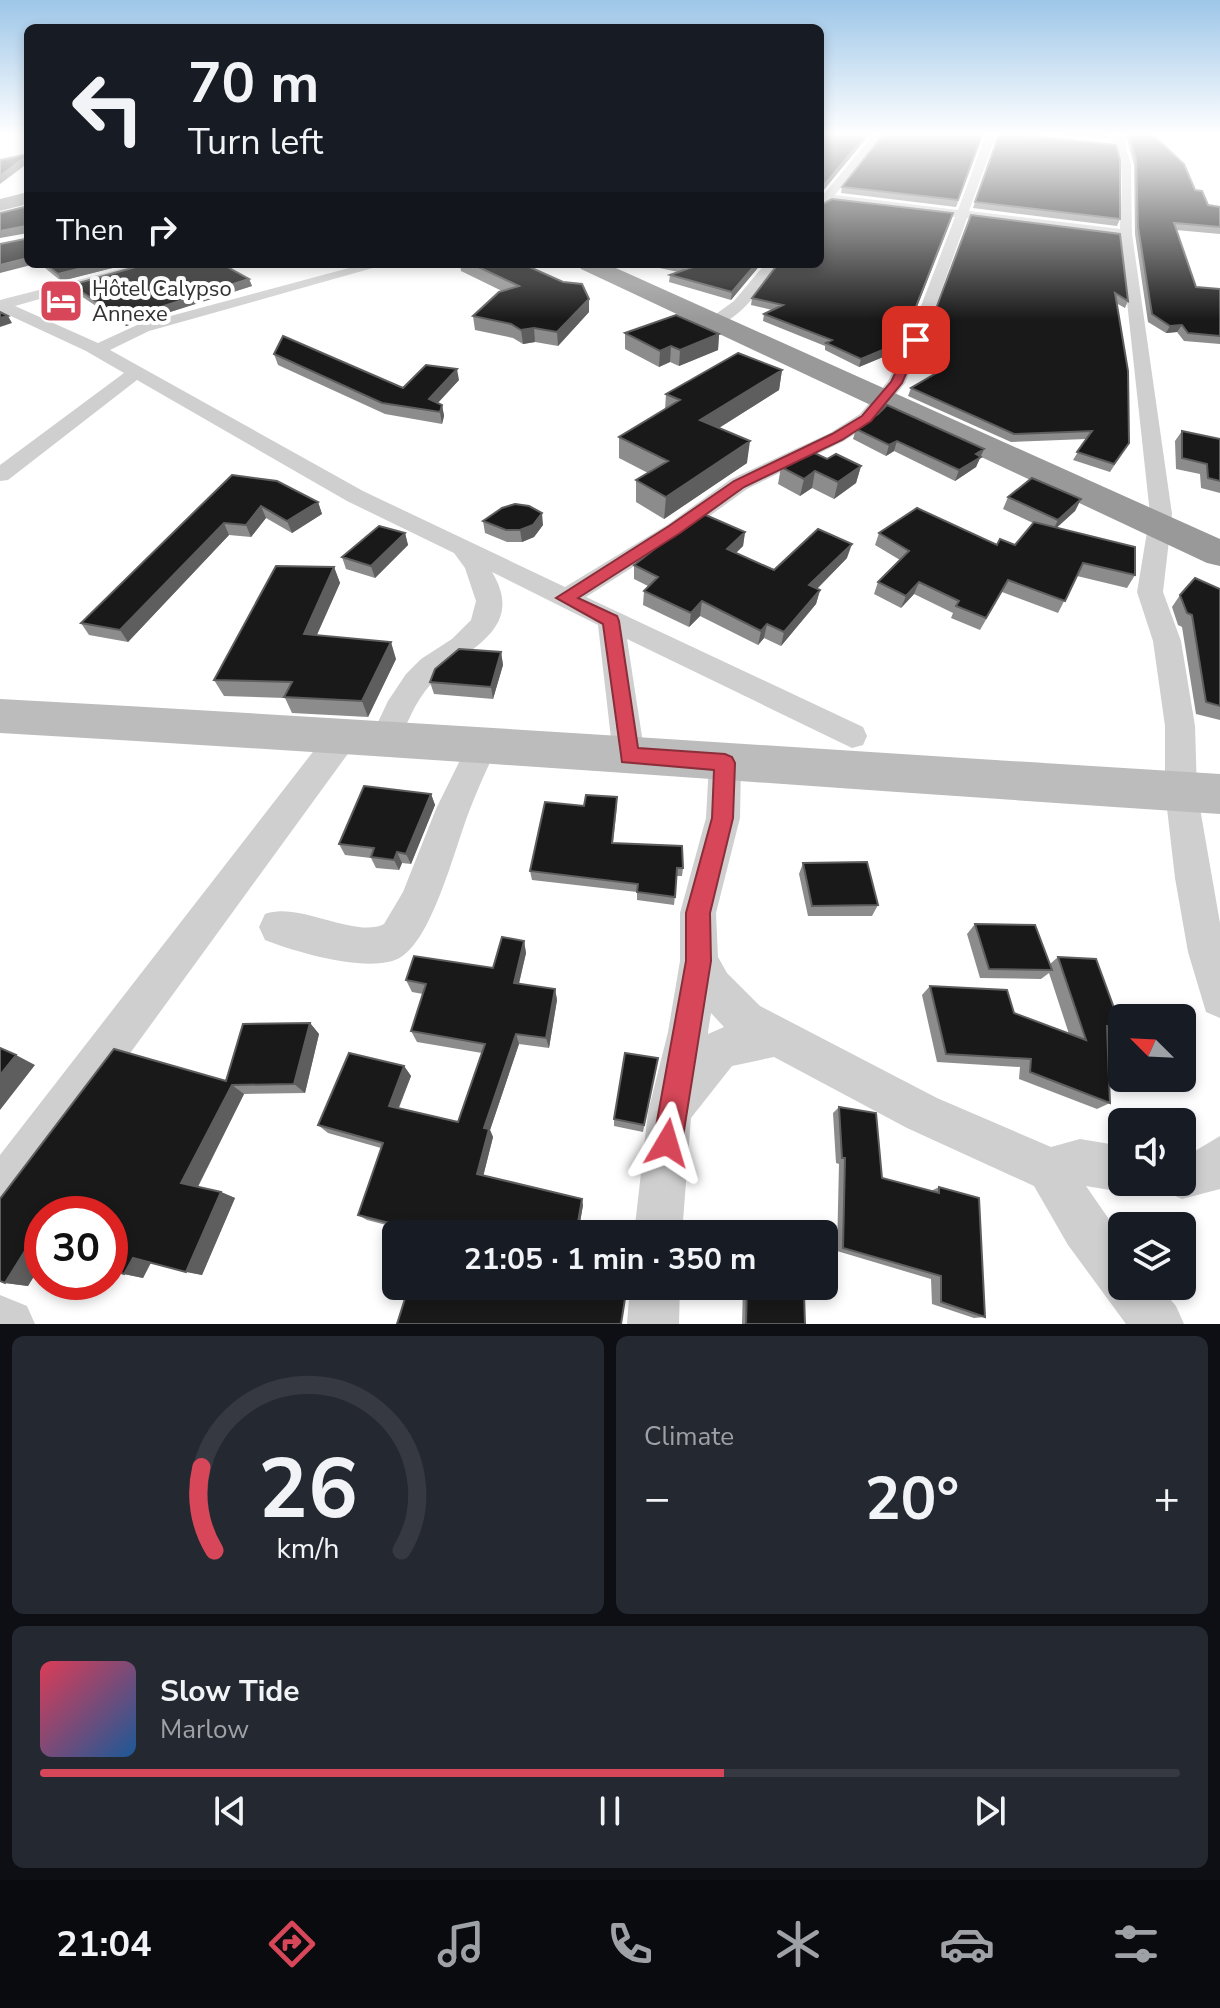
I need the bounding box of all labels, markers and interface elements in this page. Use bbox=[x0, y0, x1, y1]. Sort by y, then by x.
text: 70 m bbox=[188, 45, 319, 122]
icon: left bbox=[56, 56, 160, 160]
text: Turn left bbox=[188, 118, 323, 167]
icon: right bbox=[140, 208, 184, 252]
text: Then bbox=[56, 210, 124, 251]
place label: Hôtel Calypso Annexe bbox=[92, 274, 232, 329]
hotel icon: Hôtel Calypso Annexe bbox=[37, 277, 85, 325]
pin bbox=[882, 306, 950, 374]
icon: arrive bbox=[894, 318, 938, 362]
north arrow bbox=[1108, 1004, 1196, 1092]
map controls bbox=[1108, 1004, 1196, 1300]
position arrow bbox=[625, 1101, 709, 1185]
button: sound bbox=[1108, 1108, 1196, 1196]
speed limit sign: 30 bbox=[24, 1196, 128, 1300]
button: layers bbox=[1108, 1212, 1196, 1300]
text: 21:05 · 1 min · 350 m bbox=[464, 1239, 756, 1280]
text: Climate bbox=[644, 1419, 734, 1454]
text: 26 bbox=[258, 1433, 358, 1546]
text: 20° bbox=[865, 1458, 959, 1540]
text: − bbox=[644, 1469, 670, 1529]
text: + bbox=[1154, 1469, 1180, 1529]
text: km/h bbox=[277, 1529, 339, 1568]
text: Slow Tide bbox=[160, 1671, 300, 1712]
text: Marlow bbox=[160, 1712, 249, 1747]
icon: previous bbox=[208, 1789, 252, 1833]
icon: pause bbox=[588, 1789, 632, 1833]
icon: next bbox=[968, 1789, 1012, 1833]
icon: directions bbox=[264, 1916, 320, 1972]
icon: music bbox=[433, 1916, 489, 1972]
icon: phone bbox=[602, 1916, 658, 1972]
icon: climate bbox=[770, 1916, 826, 1972]
icon: car bbox=[939, 1916, 995, 1972]
icon: filters bbox=[1108, 1916, 1164, 1972]
text: 21:04 bbox=[56, 1920, 152, 1969]

